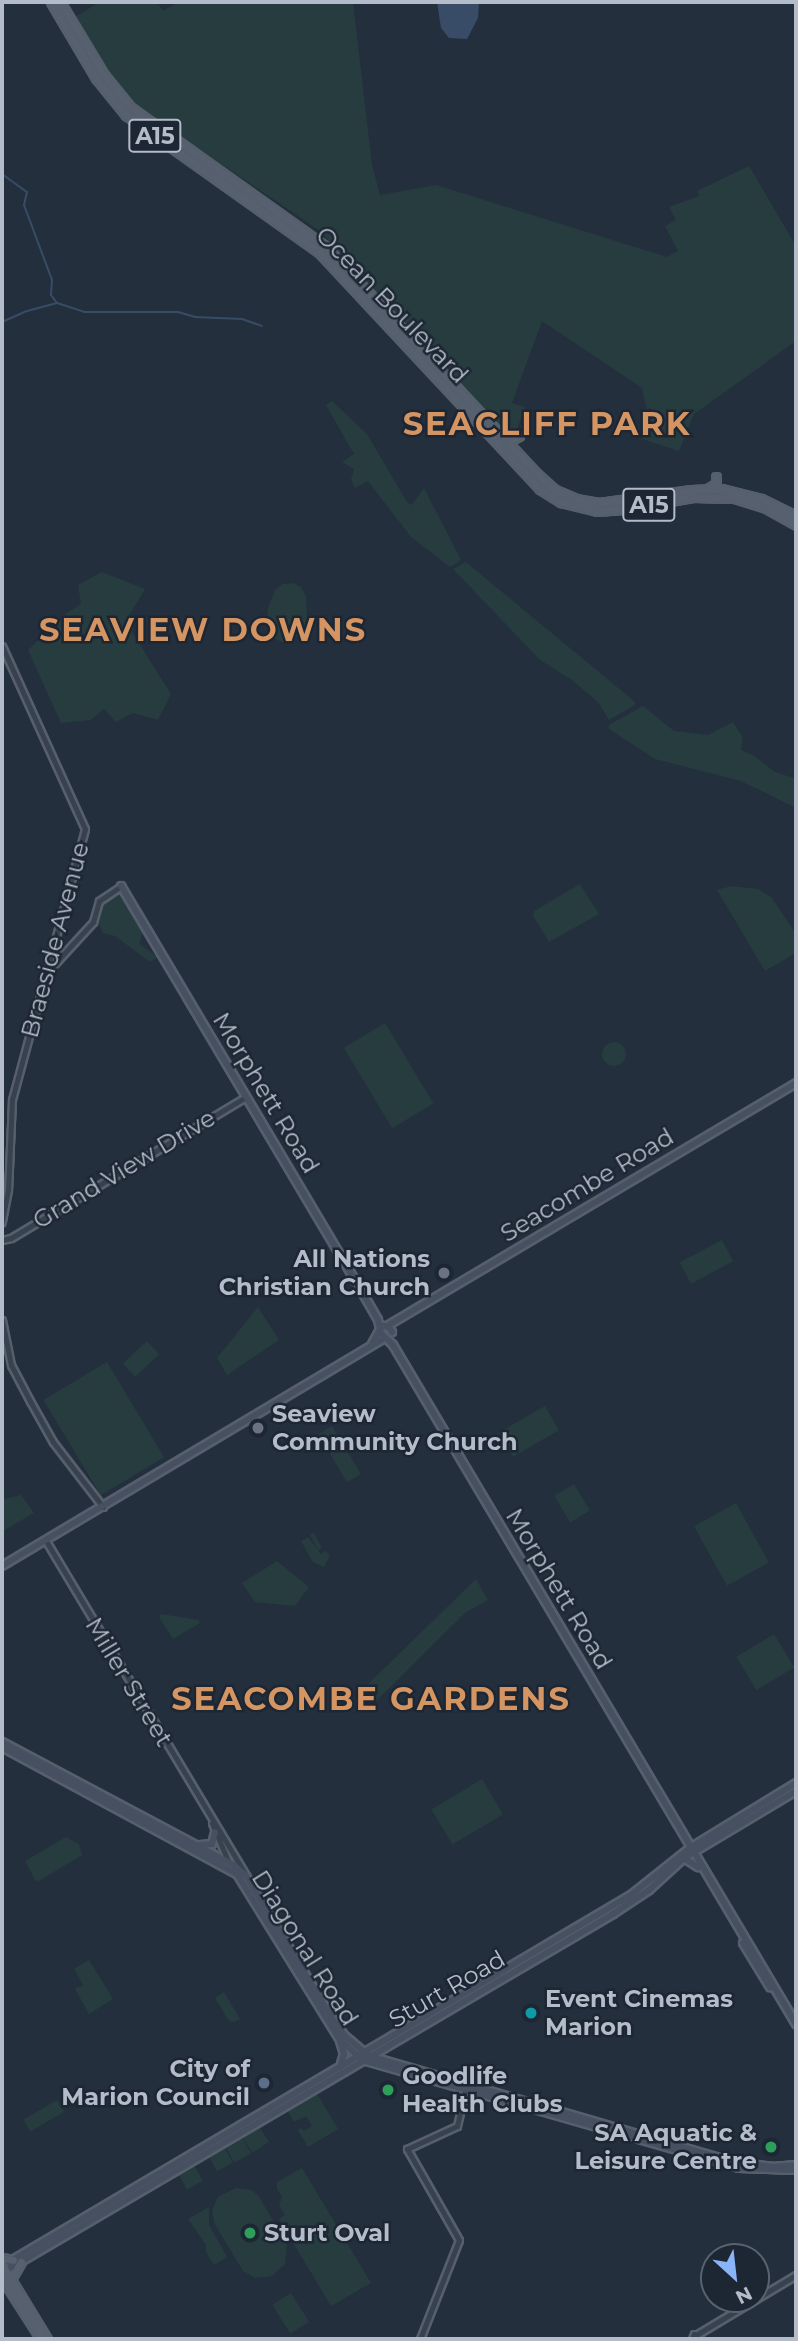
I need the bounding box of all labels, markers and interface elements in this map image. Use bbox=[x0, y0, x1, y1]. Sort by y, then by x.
road number: A15 bbox=[127, 116, 183, 155]
street label: Ocean Boulevard bbox=[310, 221, 474, 389]
district label: SEACLIFF PARK bbox=[404, 405, 690, 443]
road number: A15 bbox=[621, 485, 677, 524]
district label: SEAVIEW DOWNS bbox=[41, 611, 365, 649]
street label: Braeside Avenue bbox=[15, 839, 95, 1041]
street label: Morphett Road bbox=[207, 1007, 325, 1179]
street label: Grand View Drive bbox=[28, 1103, 220, 1235]
street label: Seacombe Road bbox=[495, 1122, 679, 1248]
place label: All Nations Christian Church bbox=[219, 1245, 430, 1301]
marker: All Nations Christian Church bbox=[436, 1265, 452, 1281]
place label: Seaview Community Church bbox=[272, 1400, 518, 1456]
marker: Seaview Community Church bbox=[250, 1420, 266, 1436]
street label: Morphett Road bbox=[500, 1503, 618, 1675]
street label: Miller Street bbox=[79, 1612, 179, 1752]
district label: SEACOMBE GARDENS bbox=[173, 1680, 569, 1718]
street label: Diagonal Road bbox=[246, 1865, 364, 2031]
street label: Sturt Road bbox=[384, 1944, 510, 2034]
place label: Event Cinemas Marion bbox=[545, 1985, 733, 2041]
marker: Event Cinemas Marion bbox=[523, 2005, 539, 2021]
place label: City of Marion Council bbox=[61, 2055, 250, 2111]
place label: Goodlife Health Clubs bbox=[402, 2062, 562, 2118]
marker: City of Marion Council bbox=[256, 2075, 272, 2091]
marker: Goodlife Health Clubs bbox=[380, 2082, 396, 2098]
place label: SA Aquatic & Leisure Centre bbox=[575, 2119, 757, 2175]
marker: SA Aquatic & Leisure Centre bbox=[763, 2139, 779, 2155]
place label: Sturt Oval bbox=[264, 2219, 390, 2247]
marker: Sturt Oval bbox=[242, 2225, 258, 2241]
north arrow bbox=[700, 2243, 770, 2313]
text: N bbox=[732, 2282, 756, 2309]

